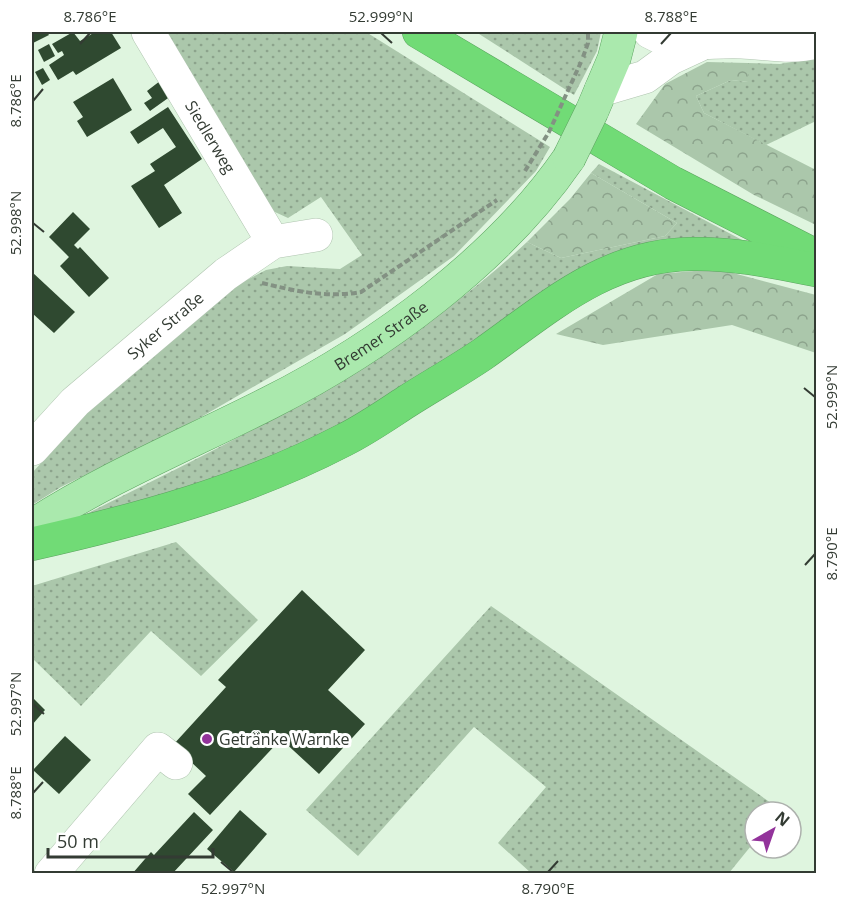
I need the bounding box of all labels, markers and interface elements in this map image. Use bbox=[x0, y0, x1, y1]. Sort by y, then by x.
text: 8.786°E bbox=[63, 6, 117, 26]
text: 52.999°N bbox=[349, 6, 413, 26]
text: 8.788°E bbox=[644, 6, 698, 26]
text: 8.786°E bbox=[5, 74, 25, 128]
street label: Siedlerweg bbox=[180, 96, 241, 178]
text: 52.998°N bbox=[5, 191, 25, 255]
street label: Syker Straße bbox=[122, 287, 208, 364]
street label: Bremer Straße bbox=[330, 296, 432, 376]
text: 52.999°N bbox=[821, 365, 841, 429]
text: 8.790°E bbox=[821, 527, 841, 581]
text: 52.997°N bbox=[5, 672, 25, 736]
place label: Getränke Warnke bbox=[219, 728, 350, 750]
marker: Getränke Warnke bbox=[200, 732, 214, 746]
text: 8.788°E bbox=[5, 766, 25, 820]
north arrow bbox=[743, 800, 803, 860]
text: N bbox=[771, 806, 795, 831]
scale bar bbox=[48, 821, 213, 859]
text: 50 m bbox=[57, 829, 99, 853]
text: 52.997°N bbox=[201, 878, 265, 898]
text: 8.790°E bbox=[521, 878, 575, 898]

